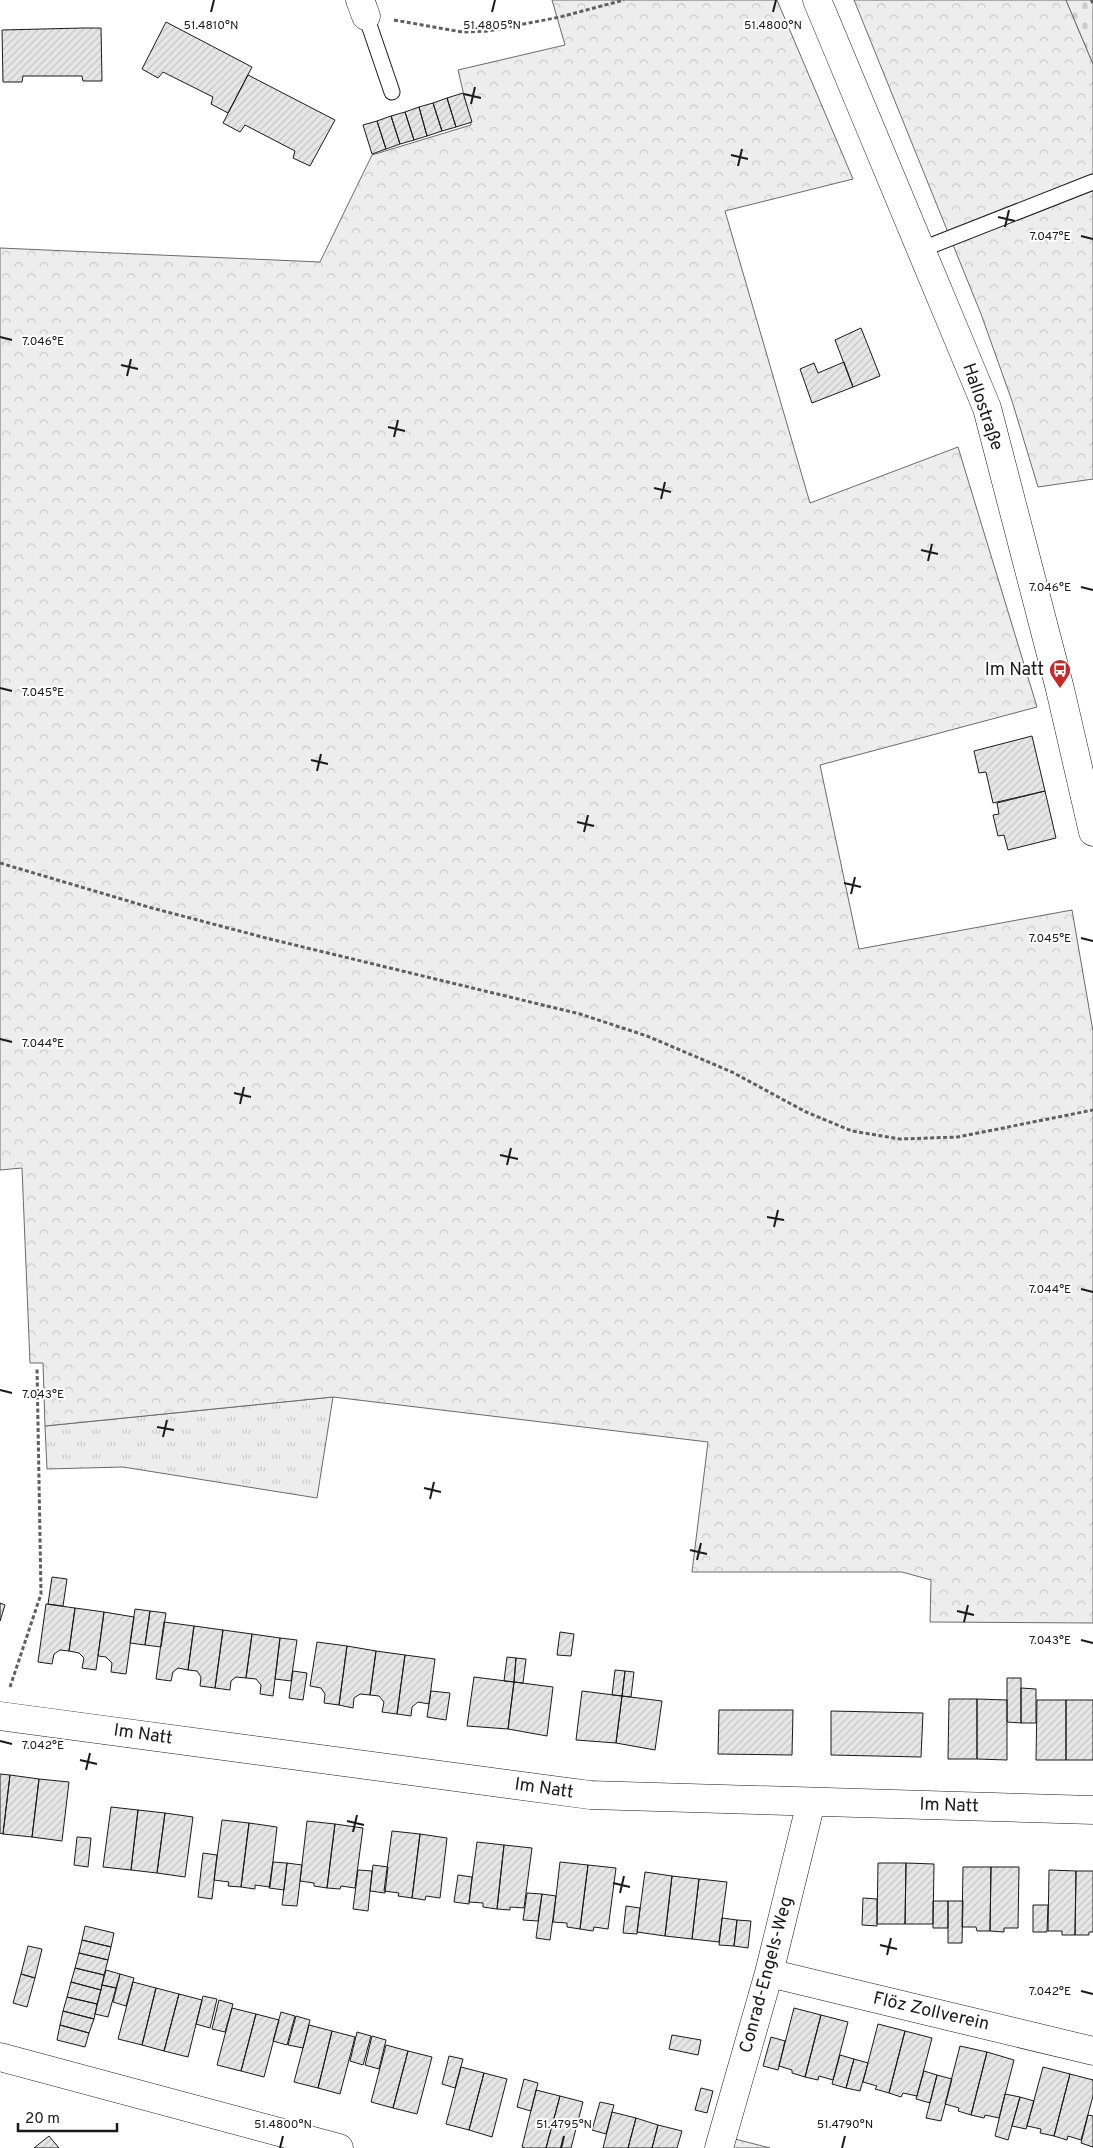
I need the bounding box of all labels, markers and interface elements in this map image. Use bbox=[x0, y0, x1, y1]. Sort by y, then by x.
text: 51.4810°N bbox=[184, 18, 238, 34]
text: 51.4805°N bbox=[463, 18, 521, 34]
text: 51.4800°N bbox=[744, 18, 802, 34]
text: 7.047°E bbox=[1029, 229, 1071, 245]
text: 7.046°E bbox=[22, 334, 64, 350]
street label: Hallostraße bbox=[956, 360, 1008, 454]
text: 7.046°E bbox=[1029, 580, 1071, 596]
bus stop icon: Im Natt bbox=[1048, 658, 1072, 689]
place label: Im Natt bbox=[985, 659, 1044, 682]
text: 7.045°E bbox=[22, 685, 64, 701]
text: 7.045°E bbox=[1029, 931, 1071, 947]
text: 7.044°E bbox=[22, 1036, 64, 1052]
text: 7.044°E bbox=[1029, 1282, 1071, 1298]
text: 7.043°E bbox=[22, 1387, 64, 1403]
text: 7.043°E bbox=[1029, 1633, 1071, 1649]
street label: Im Natt bbox=[112, 1719, 174, 1751]
text: 7.042°E bbox=[22, 1738, 64, 1754]
street label: Im Natt bbox=[513, 1773, 575, 1805]
street label: Im Natt bbox=[919, 1793, 979, 1819]
street label: Conrad-Engels-Weg bbox=[735, 1894, 799, 2056]
text: 7.042°E bbox=[1029, 1984, 1071, 2000]
street label: Flöz Zollverein bbox=[871, 1987, 991, 2037]
scale bar bbox=[18, 2100, 116, 2132]
text: 20 m bbox=[25, 2110, 60, 2129]
text: 51.4800°N bbox=[254, 2117, 312, 2133]
text: 51.4795°N bbox=[536, 2117, 592, 2133]
text: 51.4790°N bbox=[817, 2117, 873, 2133]

